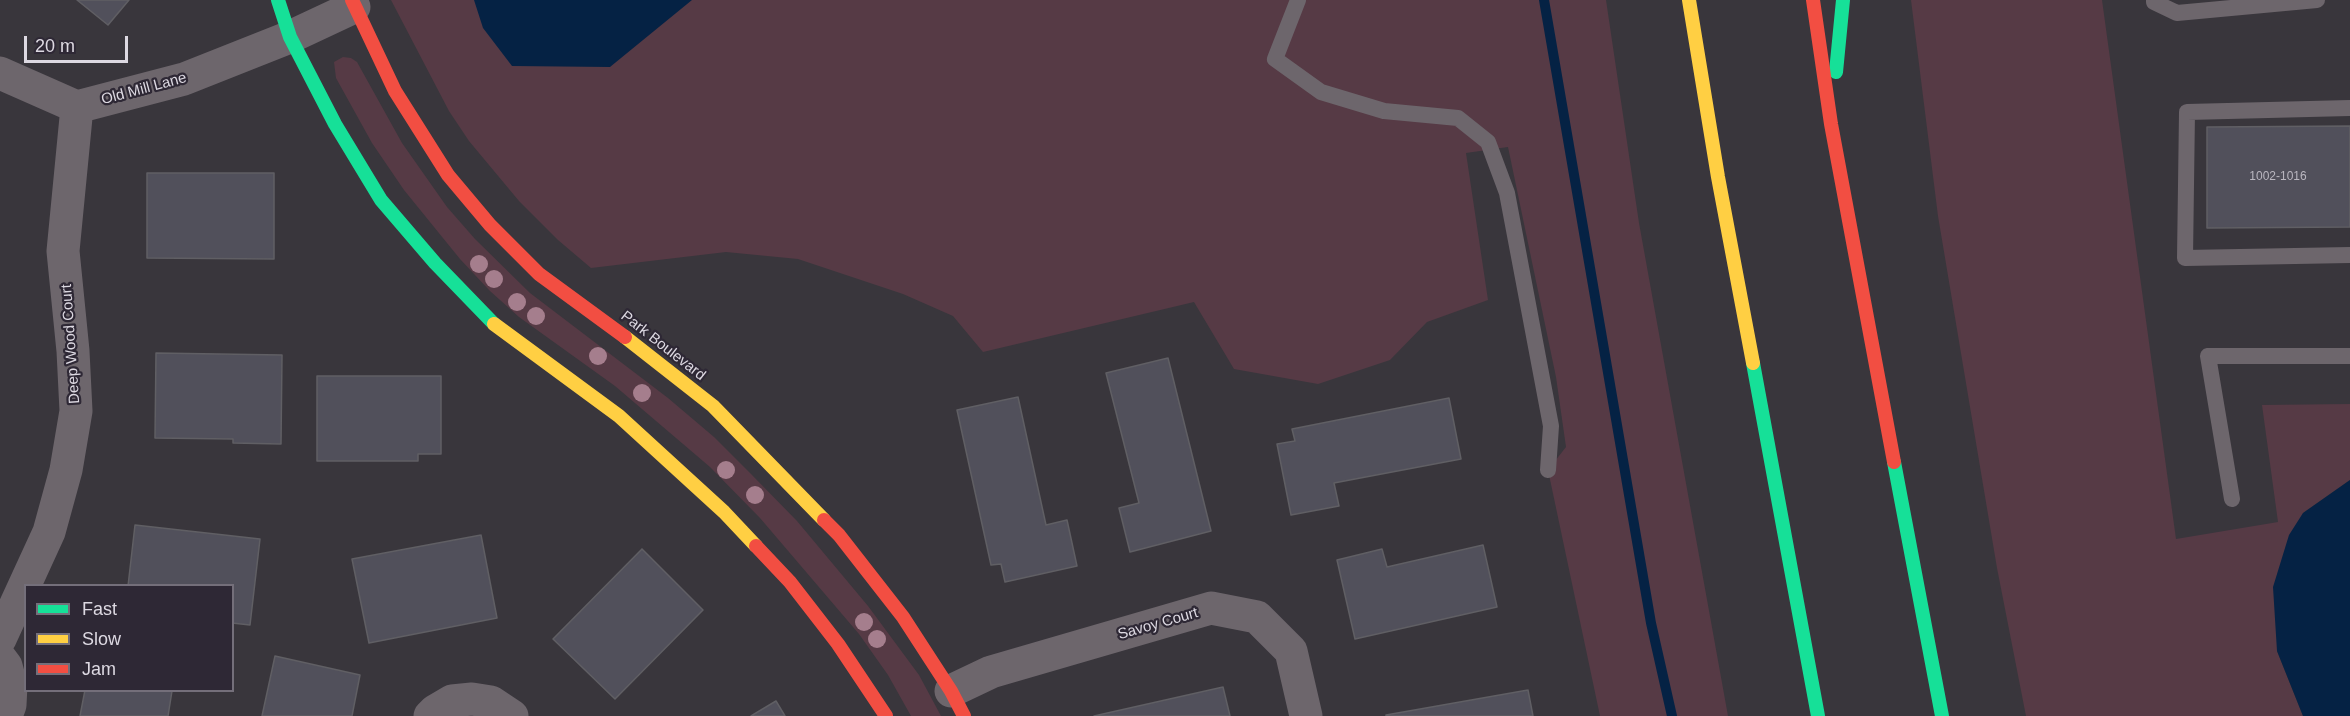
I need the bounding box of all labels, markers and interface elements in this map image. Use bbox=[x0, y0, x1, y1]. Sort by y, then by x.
scale bar bbox=[27, 24, 130, 62]
text: 20 m bbox=[35, 36, 75, 56]
street label: Old Mill Lane bbox=[99, 69, 189, 109]
house number: 1002-1016 bbox=[2249, 170, 2307, 184]
street label: Deep Wood Court bbox=[58, 284, 84, 404]
street label: Park Boulevard bbox=[617, 307, 709, 385]
legend bbox=[24, 584, 234, 692]
text: Fast bbox=[82, 599, 117, 619]
street label: Savoy Court bbox=[1116, 604, 1200, 644]
text: Slow bbox=[82, 629, 121, 649]
text: Jam bbox=[82, 659, 116, 679]

